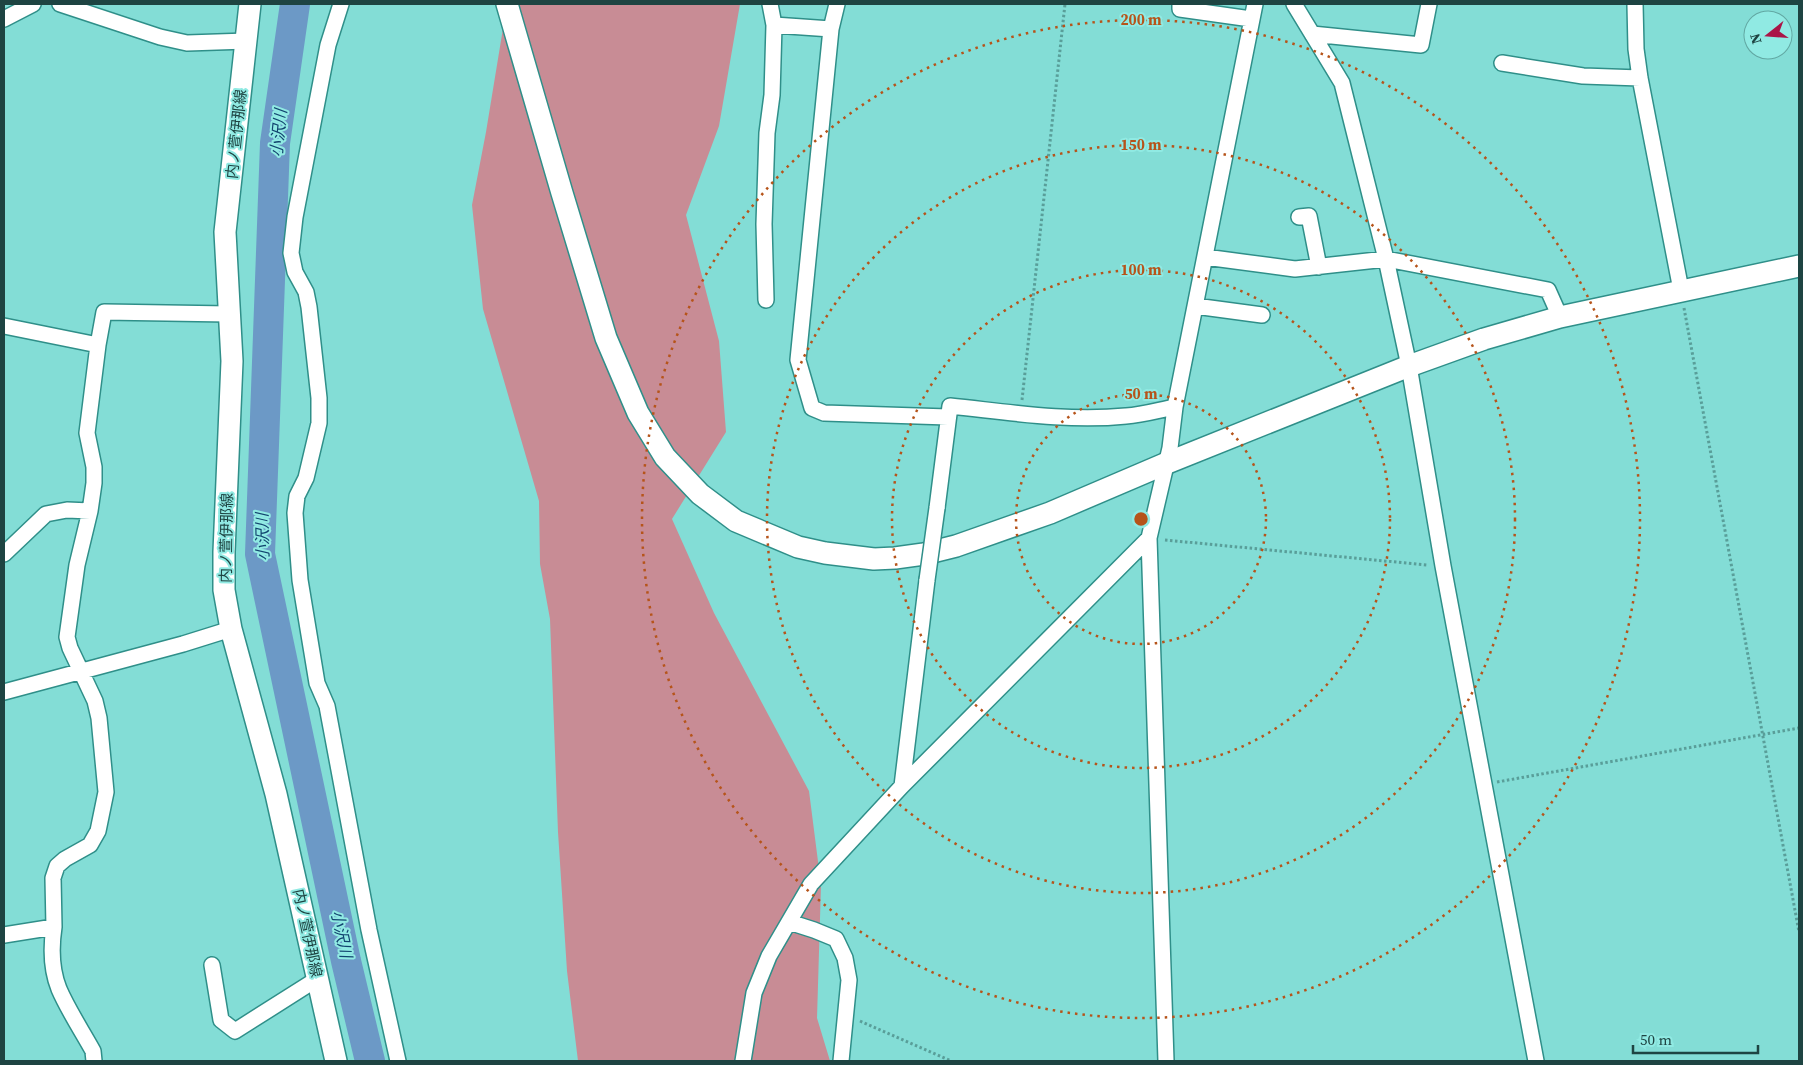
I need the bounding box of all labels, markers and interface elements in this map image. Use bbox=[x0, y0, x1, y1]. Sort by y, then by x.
text: 200 m bbox=[1120, 9, 1162, 30]
north arrow bbox=[1743, 10, 1793, 60]
text: N bbox=[1745, 31, 1767, 47]
street label: 内ノ萱伊那線 bbox=[221, 88, 251, 180]
water label: 小沢川 bbox=[265, 106, 292, 158]
text: 150 m bbox=[1120, 134, 1162, 155]
text: 100 m bbox=[1120, 259, 1162, 280]
text: 50 m bbox=[1124, 383, 1158, 404]
street label: 内ノ萱伊那線 bbox=[215, 493, 237, 583]
centre of rings bbox=[1132, 510, 1150, 528]
water label: 小沢川 bbox=[251, 511, 273, 561]
street label: 内ノ萱伊那線 bbox=[288, 887, 328, 979]
water label: 小沢川 bbox=[326, 908, 358, 962]
scale bar bbox=[1633, 1022, 1758, 1054]
text: 50 m bbox=[1640, 1029, 1672, 1050]

